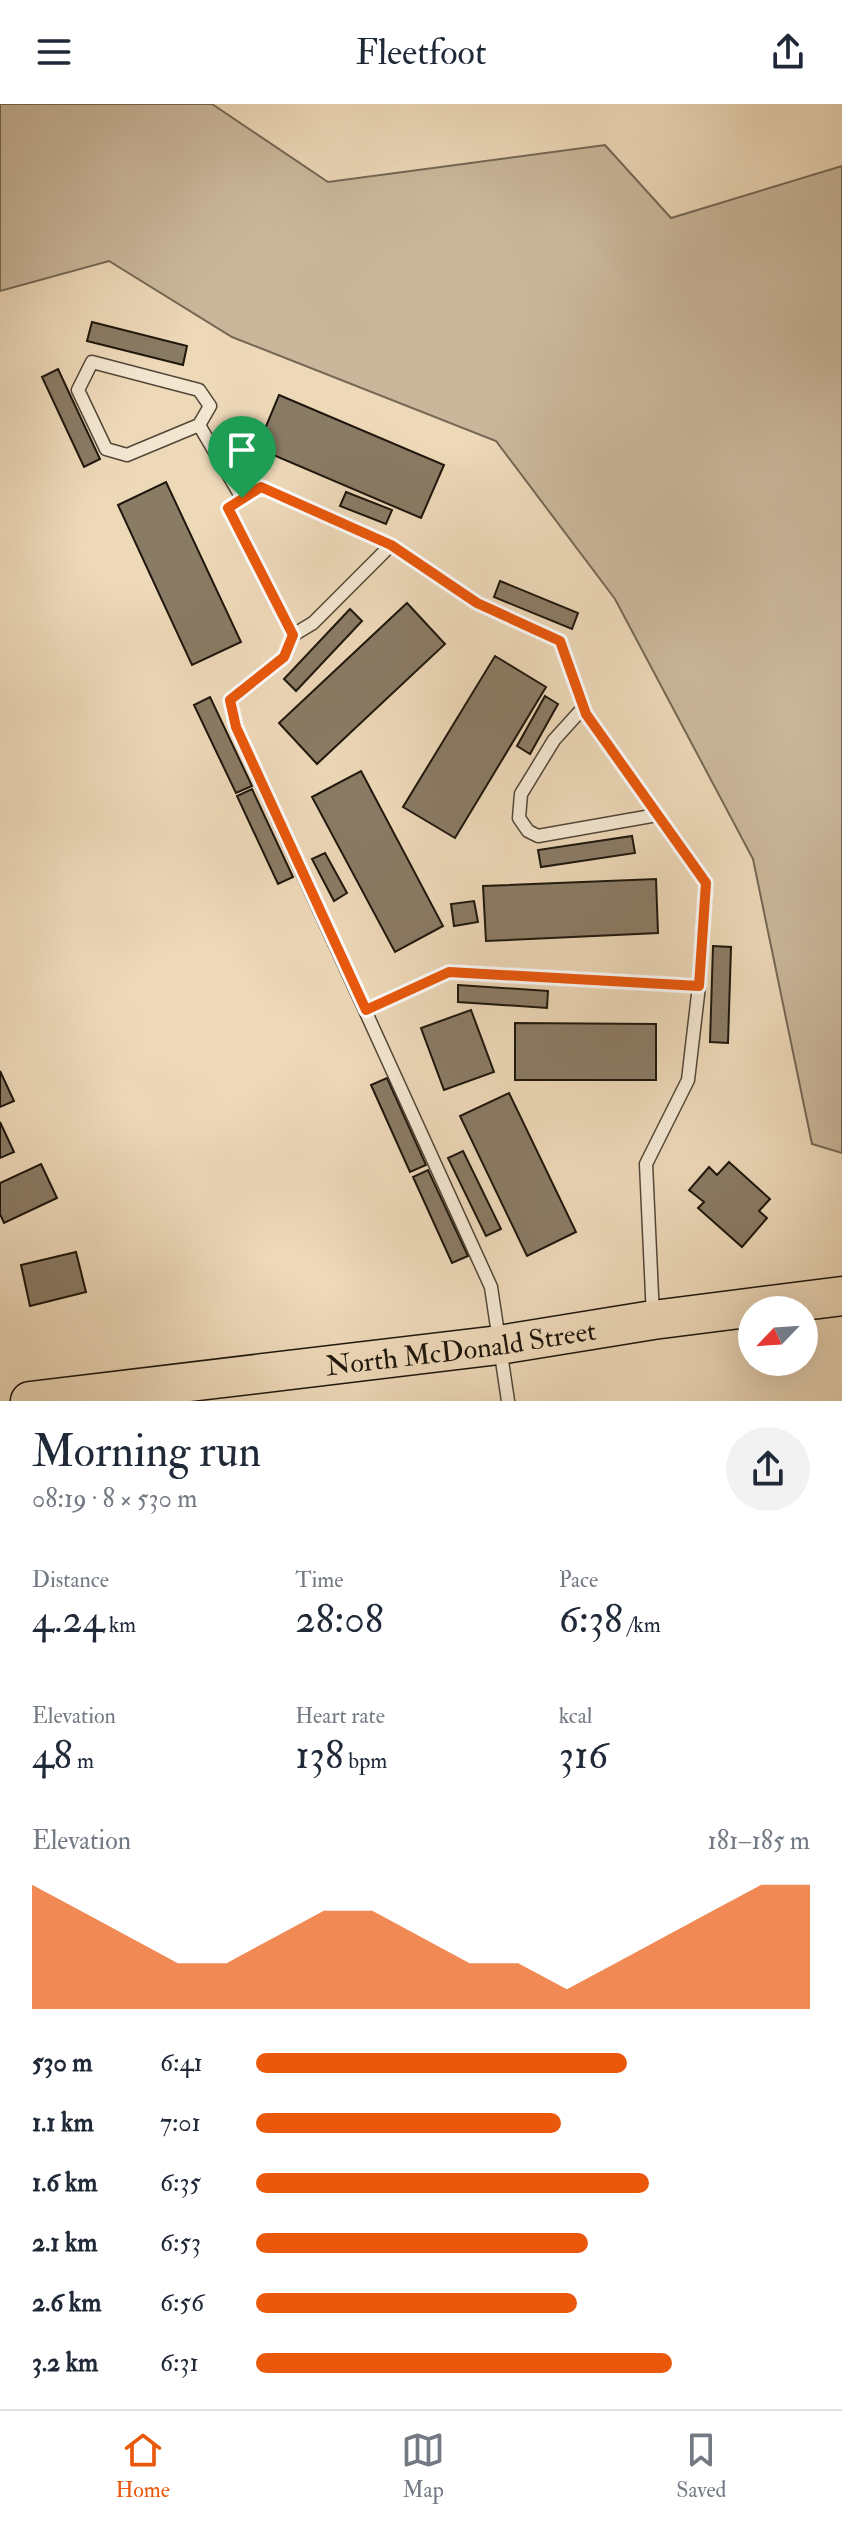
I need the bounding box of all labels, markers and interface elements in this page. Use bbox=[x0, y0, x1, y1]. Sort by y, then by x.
icon: menu bbox=[32, 30, 76, 74]
text: Fleetfoot bbox=[355, 30, 487, 75]
icon: share bbox=[766, 30, 810, 74]
pin bbox=[208, 416, 276, 498]
icon: arrive bbox=[220, 428, 264, 472]
north arrow bbox=[738, 1296, 818, 1376]
map controls bbox=[738, 1296, 818, 1376]
street label: North McDonald Street bbox=[324, 1314, 599, 1385]
text: Morning run bbox=[32, 1425, 261, 1480]
button: share bbox=[726, 1427, 810, 1511]
text: 08:19 · 8 × 530 m bbox=[32, 1483, 197, 1515]
text: Distance bbox=[32, 1566, 109, 1594]
text: Time bbox=[295, 1566, 343, 1594]
text: Pace bbox=[559, 1566, 598, 1594]
text: 4.24 bbox=[32, 1594, 104, 1645]
text: 28:08 bbox=[295, 1594, 384, 1645]
text: 6:38 bbox=[559, 1594, 623, 1645]
text: km bbox=[104, 1611, 136, 1639]
text: /km bbox=[623, 1611, 661, 1639]
text: Elevation bbox=[32, 1702, 116, 1730]
text: Heart rate bbox=[295, 1702, 385, 1730]
text: kcal bbox=[559, 1702, 592, 1730]
text: 48 bbox=[32, 1730, 72, 1781]
text: 138 bbox=[295, 1730, 344, 1781]
text: 316 bbox=[559, 1730, 608, 1781]
text: m bbox=[72, 1747, 94, 1775]
text: bpm bbox=[344, 1747, 387, 1775]
text: Elevation bbox=[32, 1825, 131, 1857]
text: 181–185 m bbox=[708, 1825, 810, 1857]
text: 530 m bbox=[32, 2047, 92, 2079]
text: 6:41 bbox=[160, 2047, 203, 2079]
text: 1.1 km bbox=[32, 2107, 94, 2139]
text: 7:01 bbox=[160, 2107, 201, 2139]
text: 1.6 km bbox=[32, 2167, 97, 2199]
text: 6:35 bbox=[160, 2167, 201, 2199]
text: 2.1 km bbox=[32, 2227, 98, 2259]
text: 6:53 bbox=[160, 2227, 201, 2259]
text: 2.6 km bbox=[32, 2287, 101, 2319]
text: 6:56 bbox=[160, 2287, 204, 2319]
text: 3.2 km bbox=[32, 2347, 98, 2379]
text: 6:31 bbox=[160, 2347, 199, 2379]
tab: Home bbox=[116, 2428, 170, 2504]
tab: Map bbox=[401, 2428, 445, 2504]
tab: Saved bbox=[676, 2428, 726, 2504]

